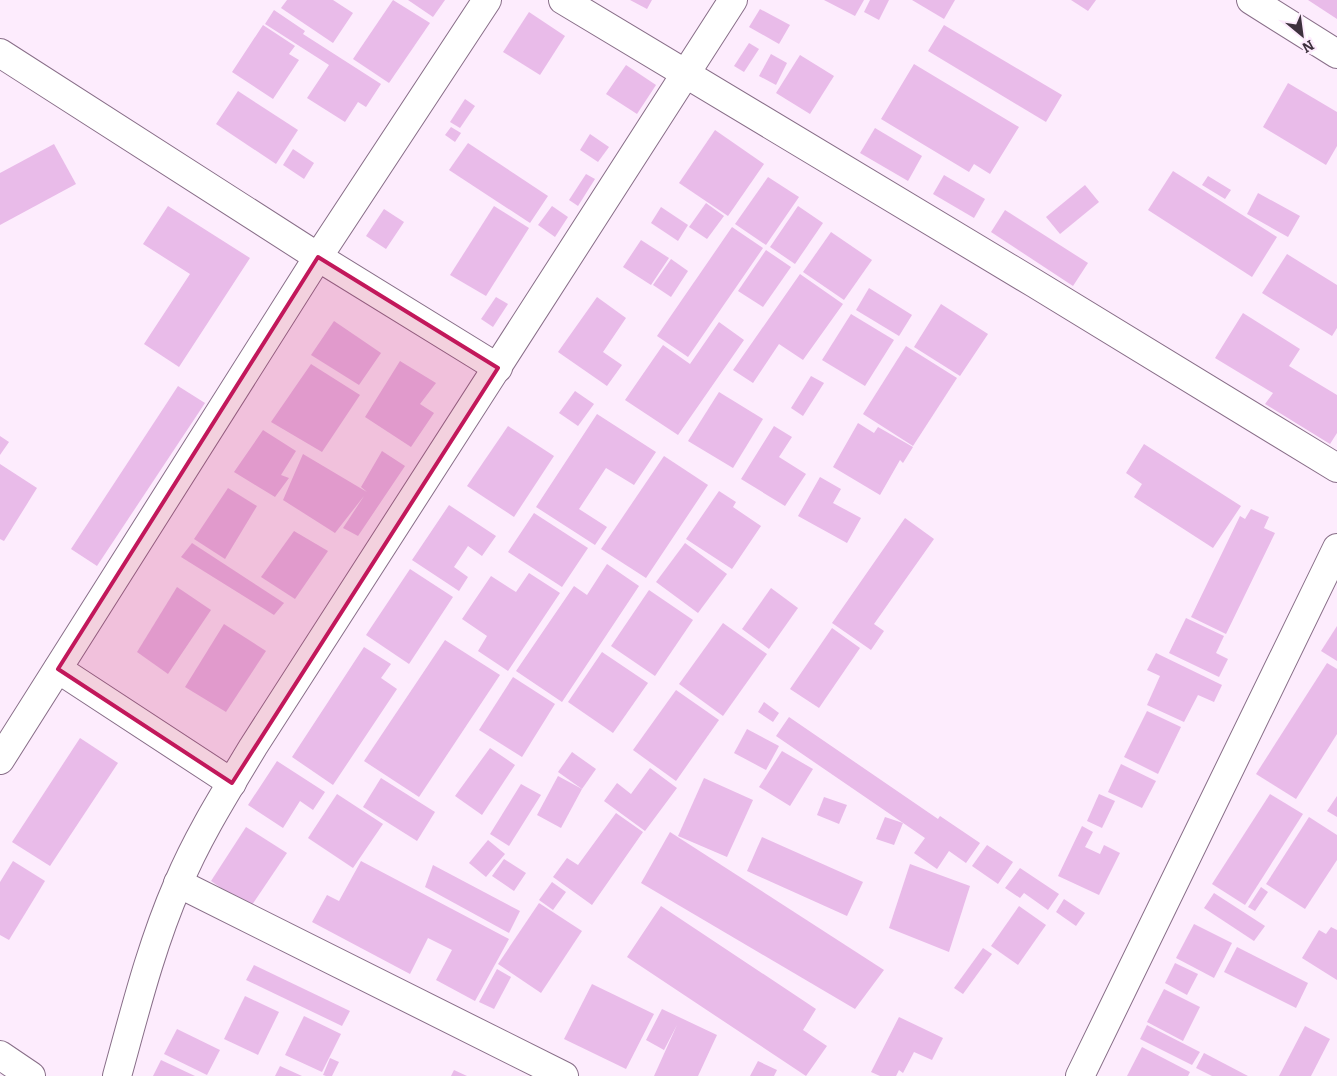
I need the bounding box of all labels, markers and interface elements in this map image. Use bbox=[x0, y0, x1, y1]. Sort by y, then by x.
north arrow bbox=[1277, 10, 1327, 60]
text: N bbox=[1299, 36, 1317, 56]

